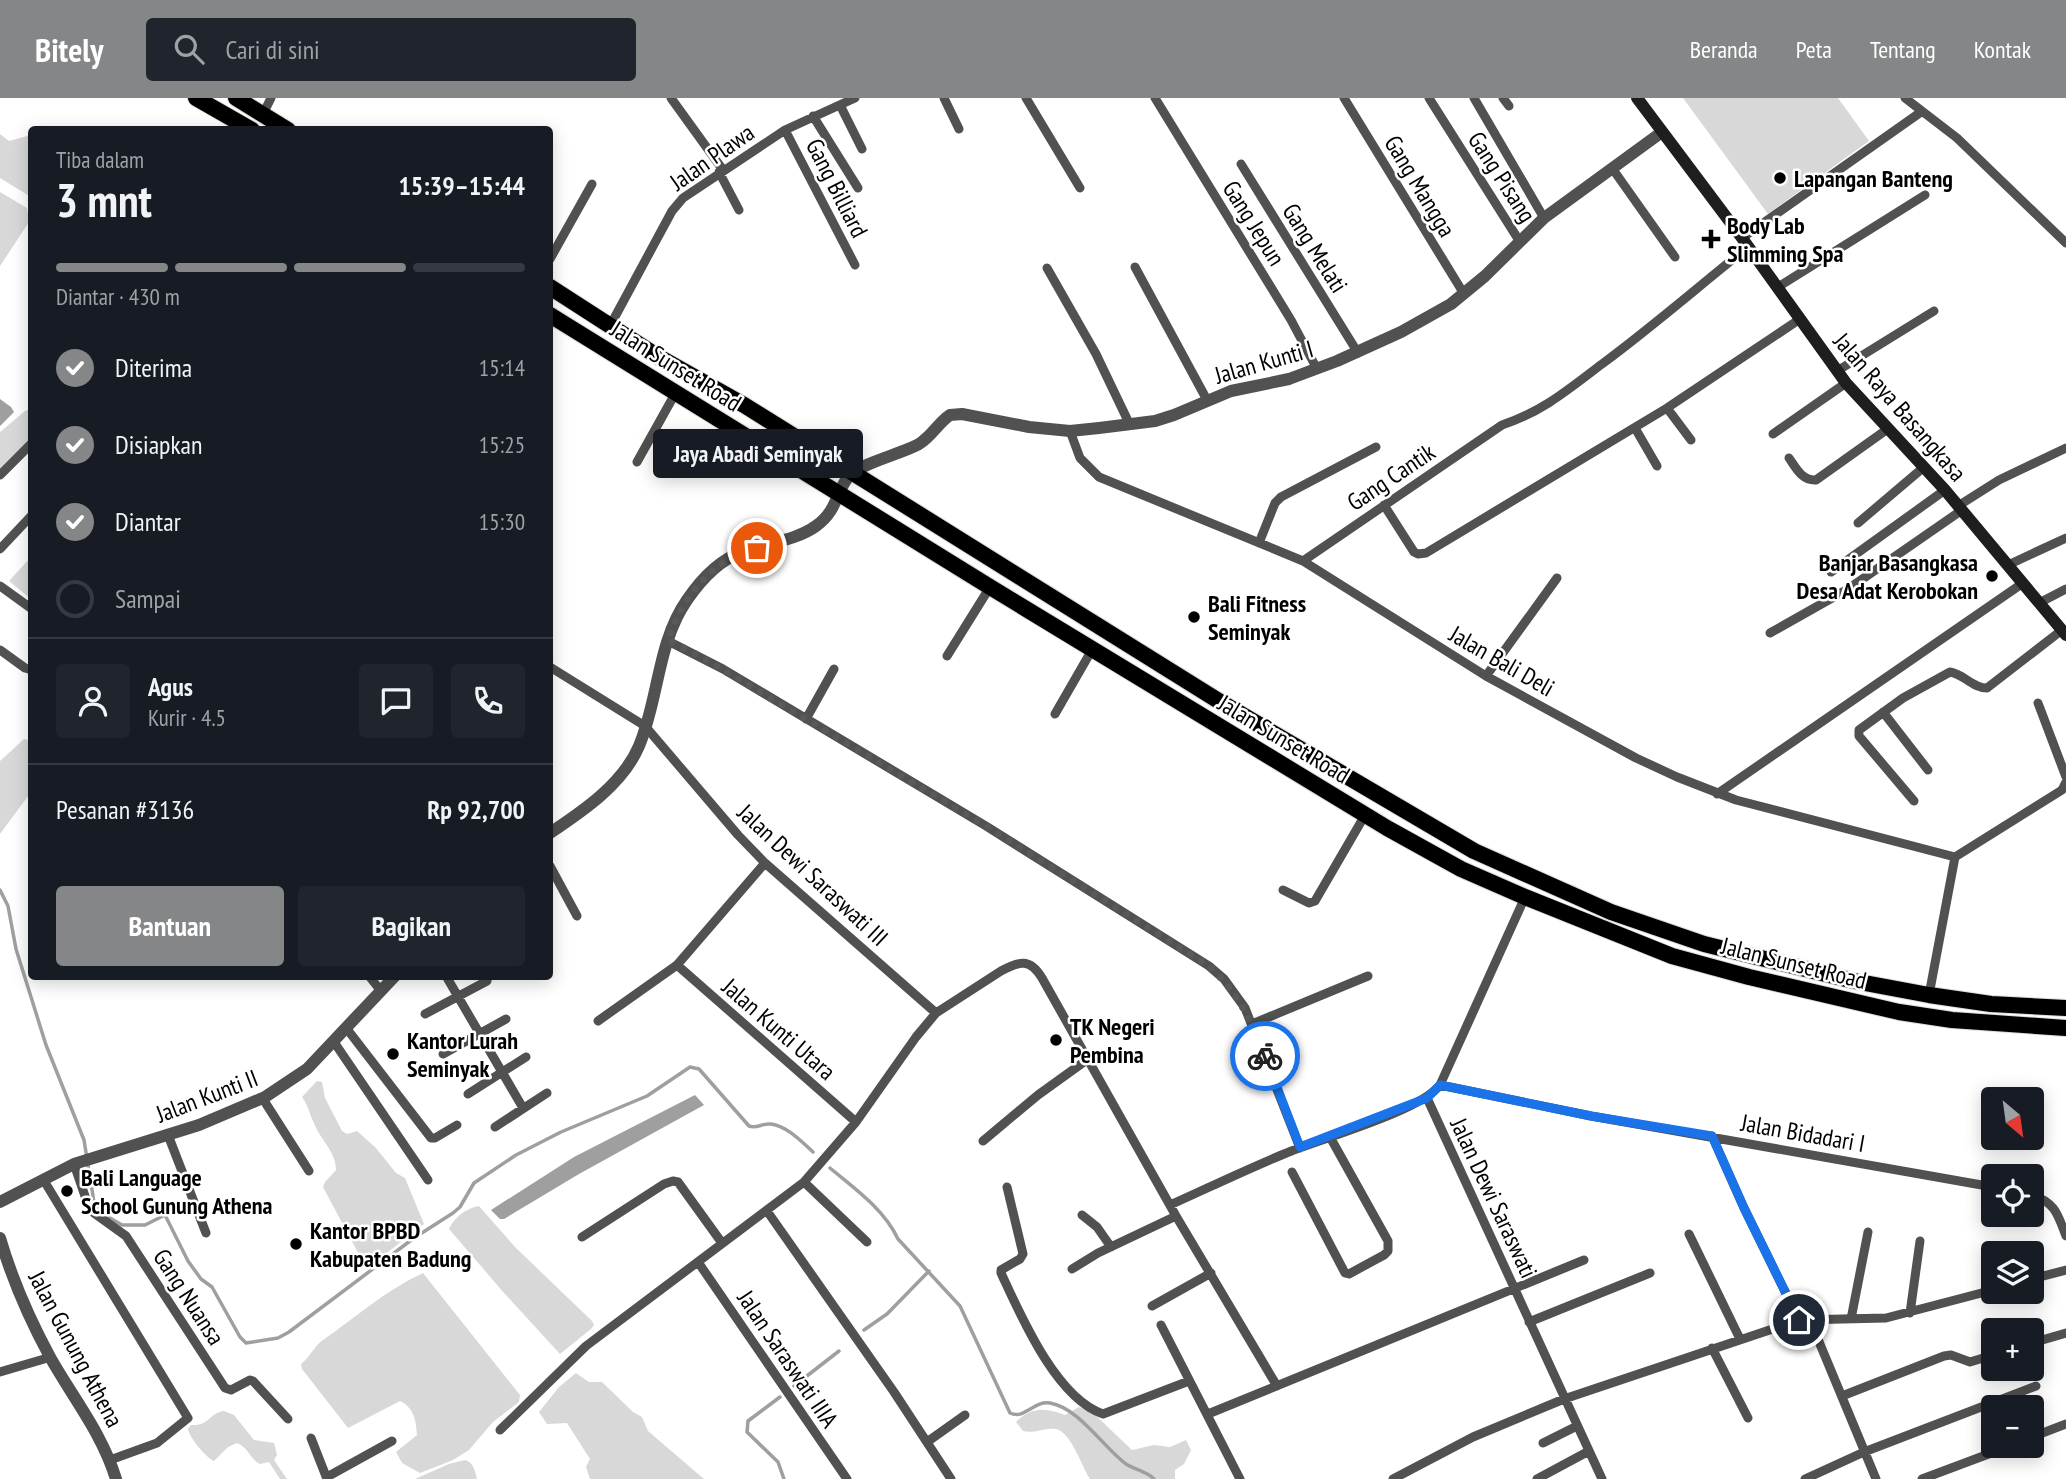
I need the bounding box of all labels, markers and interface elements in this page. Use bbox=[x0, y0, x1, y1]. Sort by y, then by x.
search box bbox=[146, 18, 636, 81]
text: Bitely bbox=[35, 28, 104, 71]
icon: search bbox=[170, 30, 208, 68]
text: Cari di sini bbox=[226, 33, 320, 66]
text: Beranda bbox=[1690, 34, 1758, 65]
text: Peta bbox=[1796, 34, 1832, 65]
text: Tentang bbox=[1870, 34, 1936, 65]
text: Kontak bbox=[1974, 34, 2031, 65]
street label: Jalan Plawa bbox=[663, 117, 760, 198]
street label: Gang Pisang bbox=[1461, 126, 1543, 228]
street label: Gang Mangga bbox=[1378, 130, 1462, 242]
street label: Gang Billiard bbox=[799, 133, 875, 243]
text: Tiba dalam bbox=[56, 145, 144, 174]
place label: Lapangan Banteng bbox=[1794, 163, 1953, 194]
text: 15:39–15:44 bbox=[398, 169, 525, 202]
text: 3 mnt bbox=[56, 170, 152, 230]
marker: Lapangan Banteng bbox=[1772, 170, 1788, 186]
street label: Gang Jepun bbox=[1216, 175, 1292, 271]
street label: Gang Melati bbox=[1275, 198, 1355, 298]
place label: Body Lab Slimming Spa bbox=[1727, 210, 1844, 269]
marker: Body Lab Slimming Spa bbox=[1701, 229, 1721, 249]
text: Diantar · 430 m bbox=[56, 282, 180, 311]
street label: Jalan Sunset Road bbox=[604, 313, 747, 418]
street label: Jalan Raya Basangkasa bbox=[1826, 325, 1973, 488]
street label: Jalan Kunti I bbox=[1210, 333, 1317, 391]
icon: check bbox=[56, 349, 94, 387]
text: Diterima bbox=[115, 351, 192, 384]
text: 15:14 bbox=[479, 353, 525, 382]
icon: check bbox=[56, 426, 94, 464]
text: Disiapkan bbox=[115, 428, 202, 461]
callout: Jaya Abadi Seminyak bbox=[652, 429, 862, 478]
text: 15:25 bbox=[479, 430, 525, 459]
street label: Gang Cantik bbox=[1341, 436, 1441, 518]
text: Jaya Abadi Seminyak bbox=[674, 439, 842, 468]
icon: check bbox=[56, 503, 94, 541]
text: Diantar bbox=[115, 505, 181, 538]
text: 15:30 bbox=[479, 507, 525, 536]
pin bbox=[727, 518, 787, 578]
icon: bag bbox=[738, 529, 776, 567]
place label: Banjar Basangkasa Desa Adat Kerobokan bbox=[1797, 547, 1978, 606]
marker: Banjar Basangkasa Desa Adat Kerobokan bbox=[1984, 568, 2000, 584]
text: Sampai bbox=[115, 582, 181, 615]
place label: Bali Fitness Seminyak bbox=[1208, 588, 1306, 647]
marker: Bali Fitness Seminyak bbox=[1186, 609, 1202, 625]
street label: Jalan Bali Deli bbox=[1443, 618, 1560, 704]
button: person bbox=[56, 664, 130, 738]
button: chat bbox=[359, 664, 433, 738]
button: phone bbox=[451, 664, 525, 738]
text: Agus bbox=[148, 670, 193, 703]
street label: Jalan Sunset Road bbox=[1212, 687, 1355, 790]
text: Kurir · 4.5 bbox=[148, 703, 226, 732]
text: Pesanan #3136 bbox=[56, 793, 194, 826]
text: Rp 92,700 bbox=[427, 793, 525, 826]
street label: Jalan Dewi Saraswati III bbox=[731, 797, 895, 953]
button: Bantuan bbox=[56, 886, 284, 966]
button: Bagikan bbox=[298, 886, 525, 966]
street label: Jalan Sunset Road bbox=[1717, 930, 1870, 996]
street label: Jalan Kunti Utara bbox=[715, 971, 842, 1087]
place label: TK Negeri Pembina bbox=[1070, 1011, 1155, 1070]
courier bbox=[1230, 1021, 1300, 1091]
place label: Kantor Lurah Seminyak bbox=[407, 1025, 518, 1084]
marker: TK Negeri Pembina bbox=[1048, 1032, 1064, 1048]
icon: bike bbox=[1246, 1037, 1284, 1075]
marker: Kantor Lurah Seminyak bbox=[385, 1046, 401, 1062]
street label: Jalan Kunti II bbox=[151, 1062, 262, 1130]
north arrow bbox=[1981, 1087, 2044, 1150]
map controls bbox=[1981, 1087, 2044, 1458]
street label: Jalan Bidadari I bbox=[1738, 1107, 1867, 1159]
street label: Jalan Dewi Saraswati bbox=[1443, 1112, 1545, 1283]
place label: Bali Language School Gunung Athena bbox=[81, 1162, 273, 1221]
button: locate bbox=[1981, 1164, 2044, 1227]
marker: Bali Language School Gunung Athena bbox=[59, 1183, 75, 1199]
place label: Kantor BPBD Kabupaten Badung bbox=[310, 1215, 471, 1274]
marker: Kantor BPBD Kabupaten Badung bbox=[288, 1236, 304, 1252]
button: layers bbox=[1981, 1241, 2044, 1304]
street label: Gang Nuansa bbox=[146, 1243, 232, 1351]
street label: Jalan Gunung Athena bbox=[21, 1264, 130, 1433]
street label: Jalan Saraswati IIIA bbox=[730, 1284, 846, 1434]
pin bbox=[1769, 1290, 1829, 1350]
icon: home bbox=[1780, 1301, 1818, 1339]
button: + bbox=[1981, 1318, 2044, 1381]
button: − bbox=[1981, 1395, 2044, 1458]

